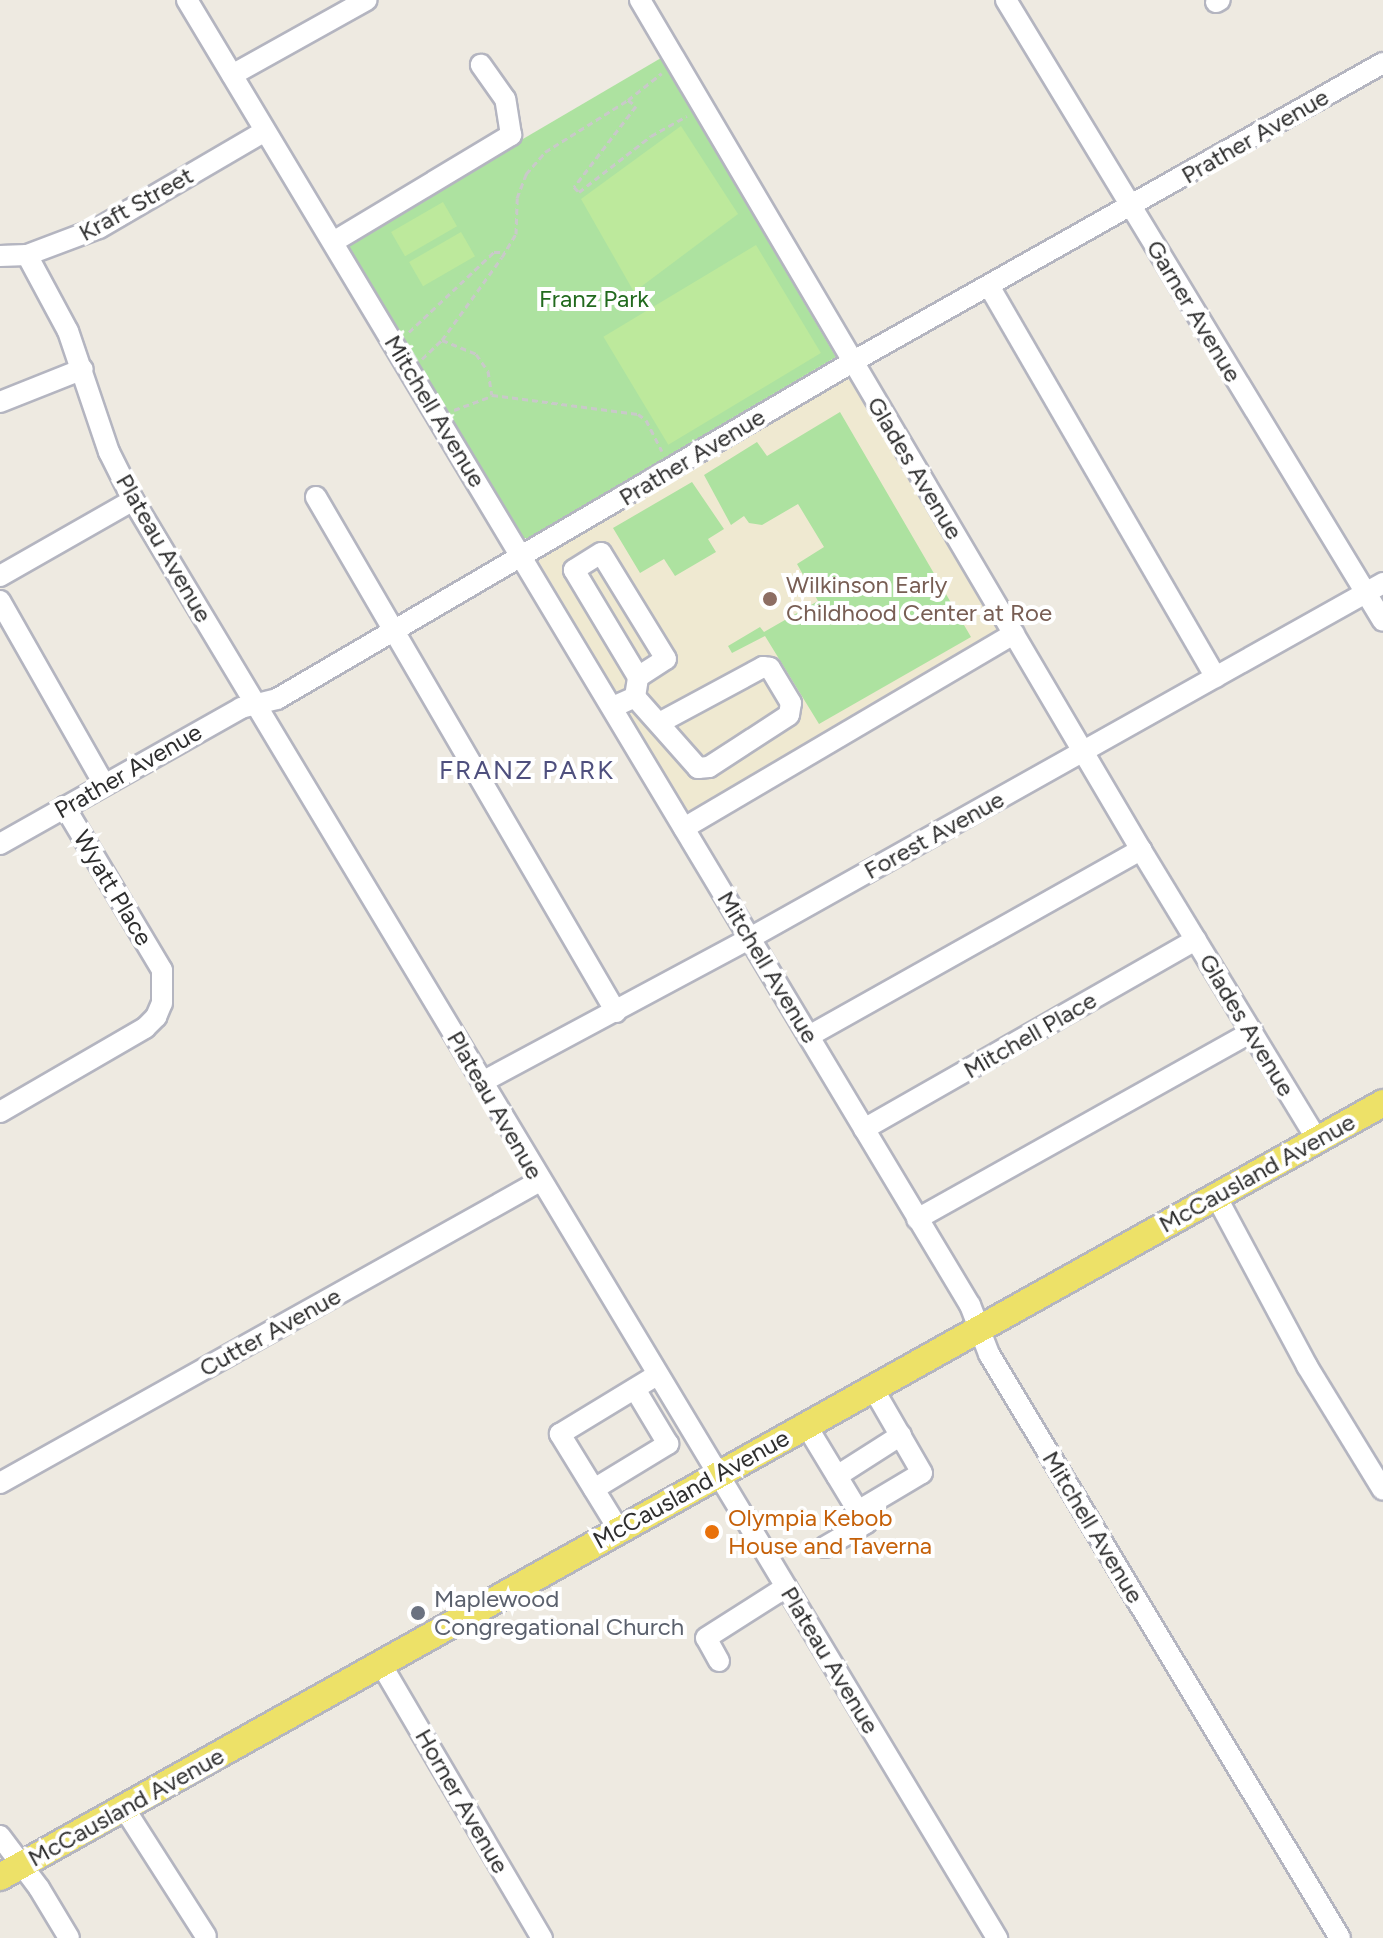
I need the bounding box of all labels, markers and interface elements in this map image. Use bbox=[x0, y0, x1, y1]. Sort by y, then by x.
street label: Prather Avenue bbox=[1176, 82, 1334, 190]
street label: Kraft Street bbox=[74, 161, 198, 247]
street label: Garner Avenue bbox=[1140, 235, 1248, 387]
park label: Franz Park bbox=[539, 285, 649, 313]
street label: Mitchell Avenue bbox=[378, 330, 492, 492]
street label: Glades Avenue bbox=[861, 391, 969, 545]
street label: Prather Avenue bbox=[614, 402, 770, 512]
street label: Plateau Avenue bbox=[110, 469, 218, 627]
place label: Wilkinson Early Childhood Center at Roe bbox=[786, 571, 1052, 627]
marker: Wilkinson Early Childhood Center at Roe bbox=[761, 590, 779, 608]
street label: Prather Avenue bbox=[49, 717, 207, 825]
district label: FRANZ PARK bbox=[439, 755, 615, 787]
street label: Forest Avenue bbox=[859, 785, 1009, 885]
street label: Wyatt Place bbox=[67, 825, 159, 951]
street label: Mitchell Avenue bbox=[711, 886, 825, 1048]
street label: Glades Avenue bbox=[1193, 948, 1301, 1102]
street label: Mitchell Place bbox=[959, 985, 1101, 1085]
street label: Plateau Avenue bbox=[441, 1026, 549, 1184]
street label: McCausland Avenue bbox=[1154, 1107, 1360, 1239]
street label: Cutter Avenue bbox=[194, 1281, 346, 1383]
street label: McCausland Avenue bbox=[588, 1423, 794, 1555]
street label: Mitchell Avenue bbox=[1036, 1446, 1150, 1608]
place label: Olympia Kebob House and Taverna bbox=[728, 1504, 932, 1560]
marker: Olympia Kebob House and Taverna bbox=[703, 1523, 721, 1541]
street label: Plateau Avenue bbox=[775, 1581, 885, 1739]
place label: Maplewood Congregational Church bbox=[434, 1585, 684, 1641]
marker: Maplewood Congregational Church bbox=[409, 1604, 427, 1622]
street label: Horner Avenue bbox=[409, 1724, 515, 1878]
street label: McCausland Avenue bbox=[23, 1741, 229, 1873]

